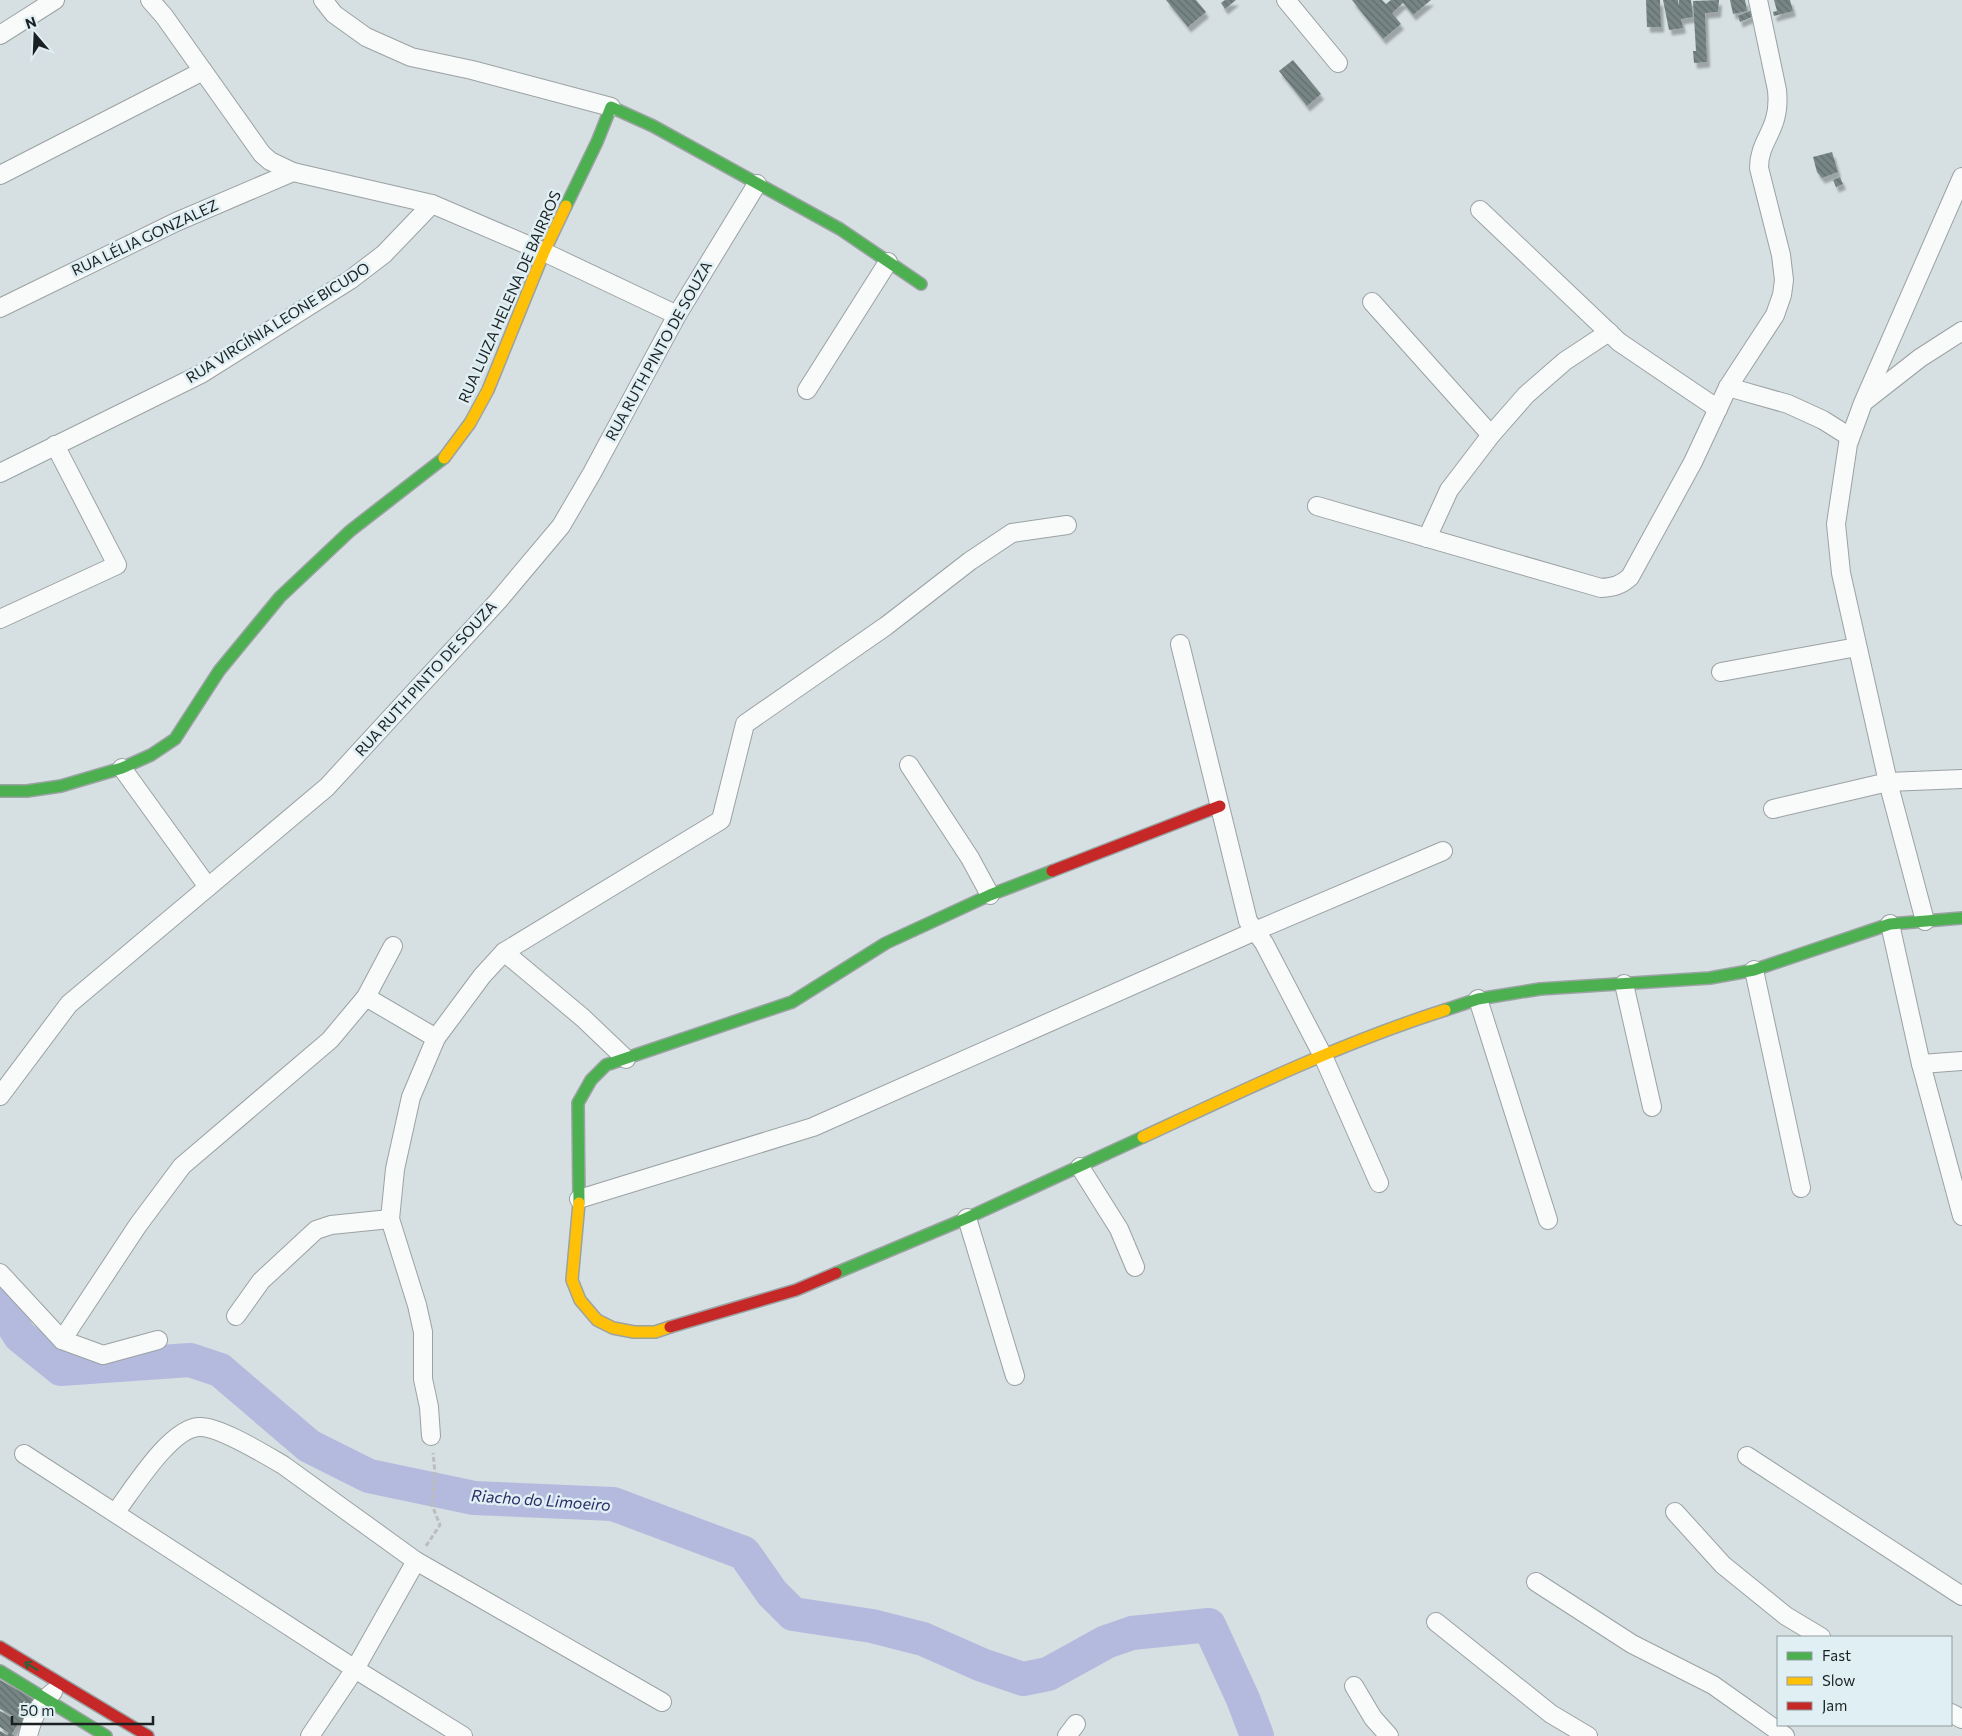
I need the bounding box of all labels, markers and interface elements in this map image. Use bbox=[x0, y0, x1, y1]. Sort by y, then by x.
north arrow bbox=[10, 10, 60, 60]
text: N bbox=[23, 12, 38, 32]
street label: RUA LUIZA HELENA DE BAIRROS bbox=[454, 187, 564, 406]
street label: RUA LÉLIA GONZALEZ bbox=[68, 194, 221, 279]
street label: RUA VIRGÍNIA LEONE BICUDO bbox=[182, 257, 373, 386]
street label: RUA RUTH PINTO DE SOUZA bbox=[601, 258, 715, 443]
street label: RUA RUTH PINTO DE SOUZA bbox=[351, 597, 500, 760]
water label: Riacho do Limoeiro bbox=[471, 1485, 611, 1514]
legend bbox=[1777, 1636, 1952, 1726]
text: Fast bbox=[1822, 1646, 1851, 1664]
one-way arrow bbox=[25, 1660, 39, 1670]
text: Slow bbox=[1822, 1671, 1855, 1689]
scale bar bbox=[12, 1694, 154, 1726]
text: Jam bbox=[1822, 1696, 1847, 1714]
text: 50 m bbox=[20, 1701, 54, 1719]

